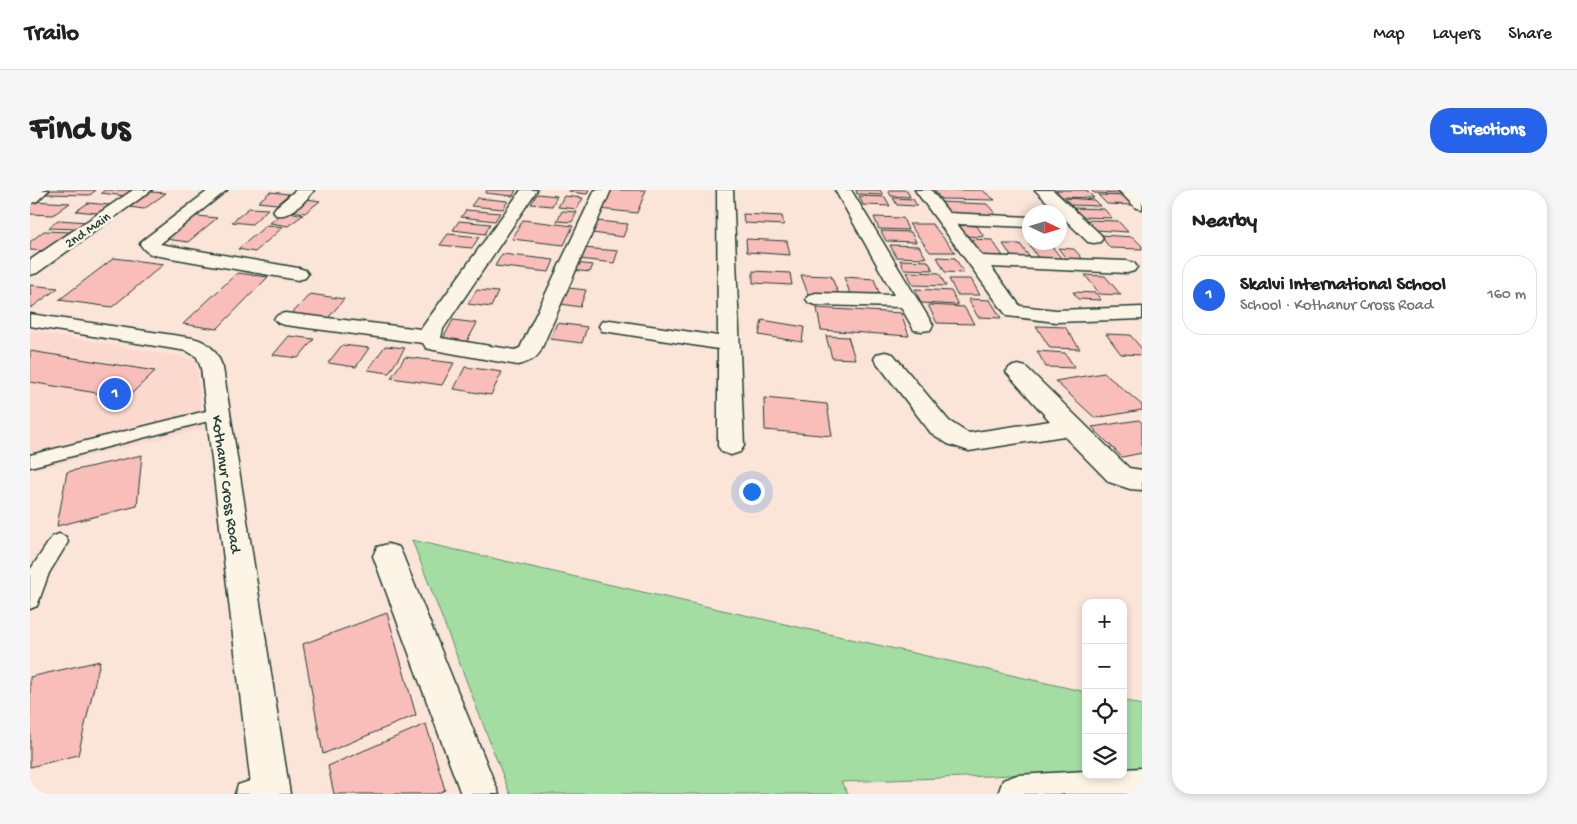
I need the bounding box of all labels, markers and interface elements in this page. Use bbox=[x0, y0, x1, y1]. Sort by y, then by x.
text: Trailo bbox=[25, 20, 79, 49]
text: Map bbox=[1373, 24, 1405, 45]
text: Layers bbox=[1433, 24, 1480, 45]
text: Share bbox=[1508, 24, 1552, 45]
button: Directions bbox=[1430, 108, 1547, 153]
text: Find us bbox=[30, 110, 130, 151]
north arrow bbox=[1022, 205, 1067, 250]
street label: 2nd Main bbox=[62, 209, 115, 253]
text: Nearby bbox=[1192, 210, 1257, 235]
text: Skalvi International School bbox=[1240, 274, 1446, 297]
text: 1 bbox=[1206, 286, 1212, 305]
text: 160 m bbox=[1487, 286, 1526, 305]
text: School · Kothanur Cross Road bbox=[1240, 297, 1433, 316]
pin: 1 bbox=[99, 375, 131, 413]
street label: Kothanur Cross Road bbox=[205, 414, 244, 556]
your location bbox=[739, 479, 765, 505]
map controls bbox=[1082, 599, 1127, 779]
button: + bbox=[1082, 599, 1127, 644]
button: − bbox=[1082, 644, 1127, 689]
button: locate bbox=[1082, 689, 1127, 734]
button: layers bbox=[1082, 734, 1127, 779]

